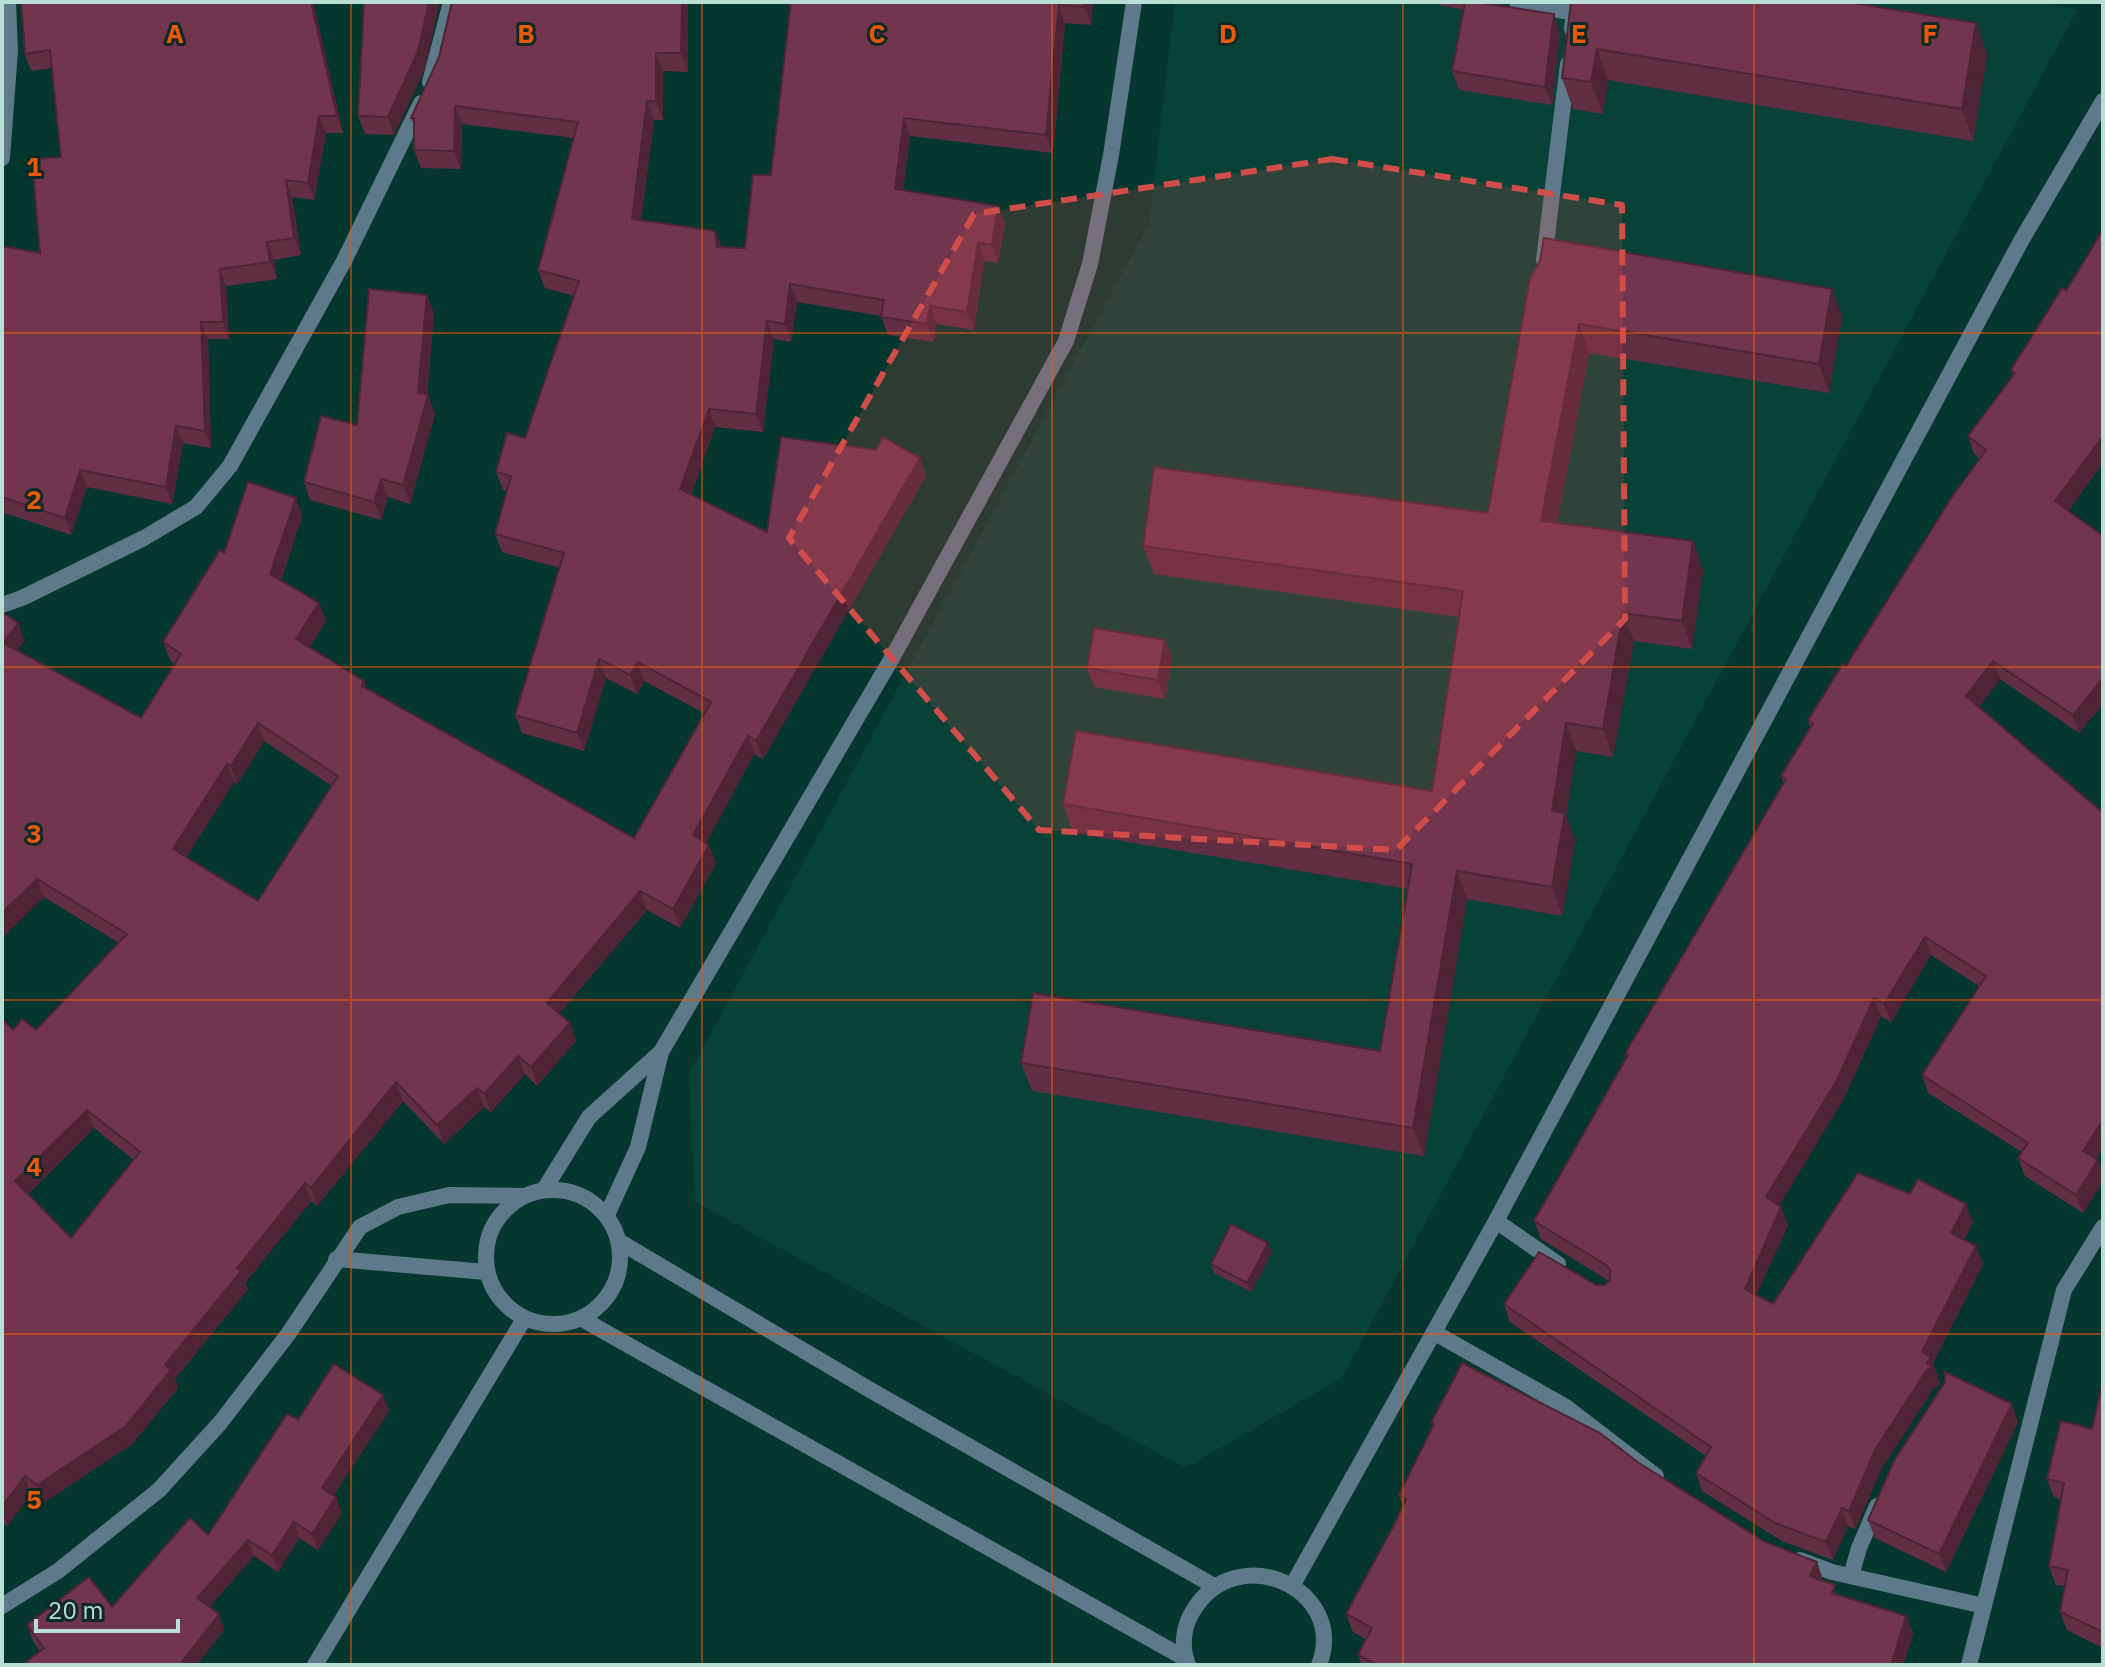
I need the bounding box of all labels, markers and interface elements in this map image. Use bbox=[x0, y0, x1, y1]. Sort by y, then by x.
text: A bbox=[166, 16, 184, 50]
text: B bbox=[517, 16, 535, 50]
text: C bbox=[869, 16, 886, 50]
text: D bbox=[1219, 16, 1237, 50]
text: E bbox=[1571, 16, 1587, 50]
text: F bbox=[1922, 16, 1938, 50]
text: 1 bbox=[26, 149, 42, 183]
text: 2 bbox=[26, 482, 42, 516]
text: 3 bbox=[26, 816, 42, 850]
text: 4 bbox=[26, 1149, 42, 1183]
text: 5 bbox=[26, 1482, 42, 1516]
scale bar bbox=[36, 1583, 178, 1633]
text: 20 m bbox=[48, 1594, 103, 1626]

